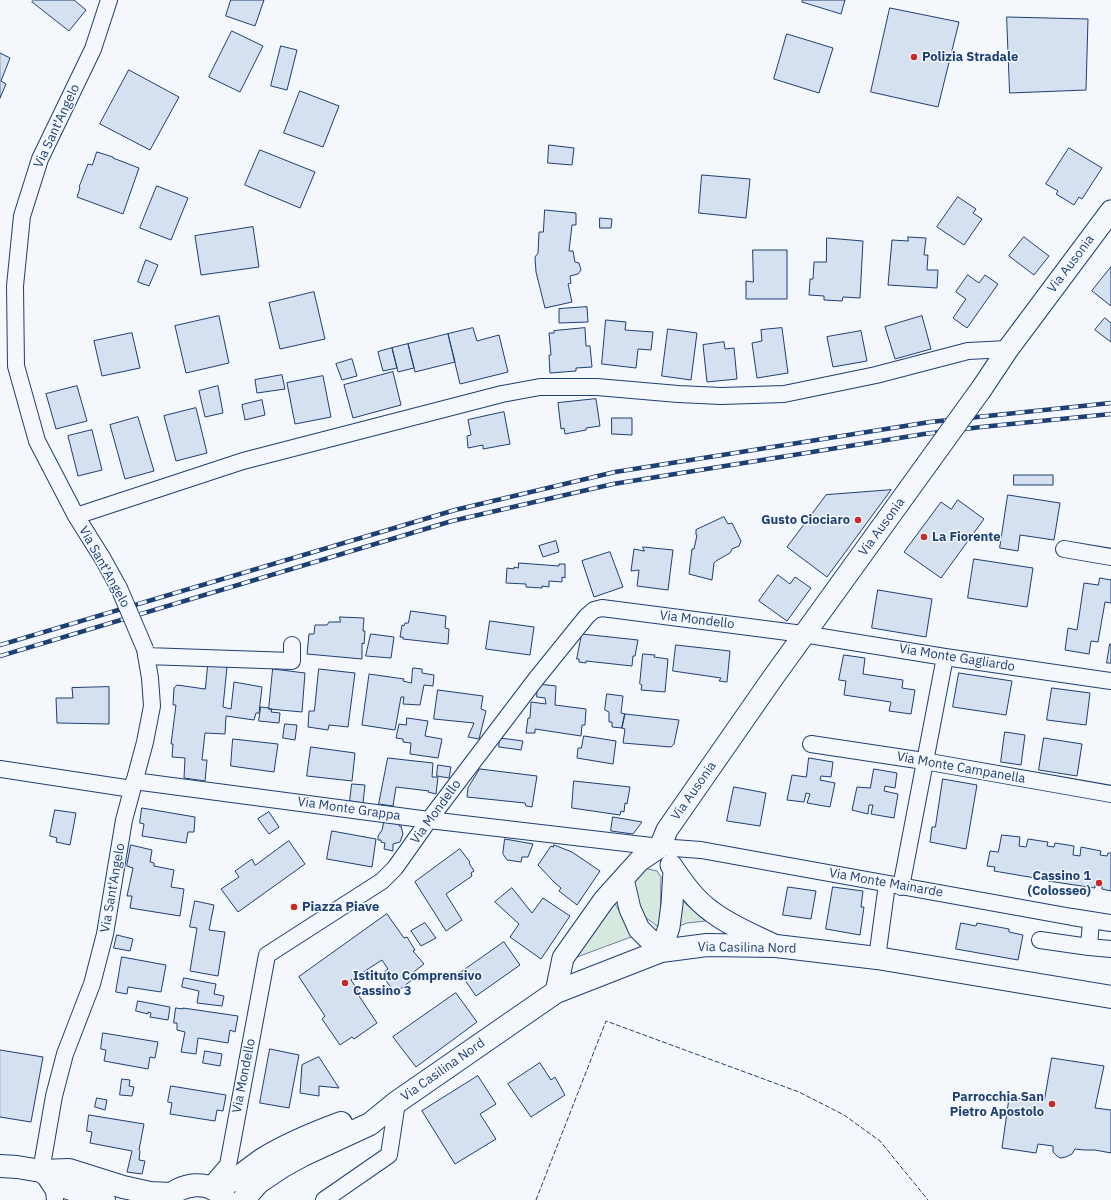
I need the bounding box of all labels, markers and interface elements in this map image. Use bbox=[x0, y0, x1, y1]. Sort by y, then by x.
place label: Polizia Stradale bbox=[922, 49, 1018, 65]
marker: Polizia Stradale bbox=[909, 52, 919, 62]
street label: Via Sant'Angelo bbox=[31, 82, 83, 170]
street label: Via Ausonia bbox=[1044, 232, 1098, 296]
street label: Via Ausonia bbox=[856, 495, 908, 559]
place label: Gusto Ciociaro bbox=[761, 512, 850, 528]
marker: Gusto Ciociaro bbox=[853, 515, 863, 525]
street label: Via Sant'Angelo bbox=[75, 524, 133, 610]
place label: La Fiorente bbox=[932, 529, 1001, 545]
marker: La Fiorente bbox=[919, 532, 929, 542]
street label: Via Mondello bbox=[659, 608, 735, 632]
street label: Via Monte Gagliardo bbox=[898, 641, 1016, 675]
street label: Via Monte Campanella bbox=[895, 749, 1027, 787]
street label: Via Ausonia bbox=[668, 759, 720, 823]
street label: Via Mondello bbox=[408, 777, 464, 847]
street label: Via Monte Grappa bbox=[297, 794, 401, 824]
street label: Via Sant'Angelo bbox=[97, 842, 129, 934]
street label: Via Monte Mainarde bbox=[828, 865, 944, 901]
place label: Cassino 1 (Colosseo) bbox=[1027, 868, 1091, 899]
marker: Cassino 1 (Colosseo) bbox=[1094, 878, 1104, 888]
place label: Piazza Piave bbox=[302, 899, 379, 915]
marker: Piazza Piave bbox=[289, 902, 299, 912]
street label: Via Casilina Nord bbox=[698, 939, 796, 957]
place label: Istituto Comprensivo Cassino 3 bbox=[353, 968, 482, 999]
marker: Istituto Comprensivo Cassino 3 bbox=[340, 978, 350, 988]
street label: Via Casilina Nord bbox=[398, 1035, 488, 1105]
street label: Via Mondello bbox=[229, 1038, 259, 1114]
place label: Parrocchia San Pietro Apostolo bbox=[950, 1089, 1044, 1120]
marker: Parrocchia San Pietro Apostolo bbox=[1047, 1099, 1057, 1109]

